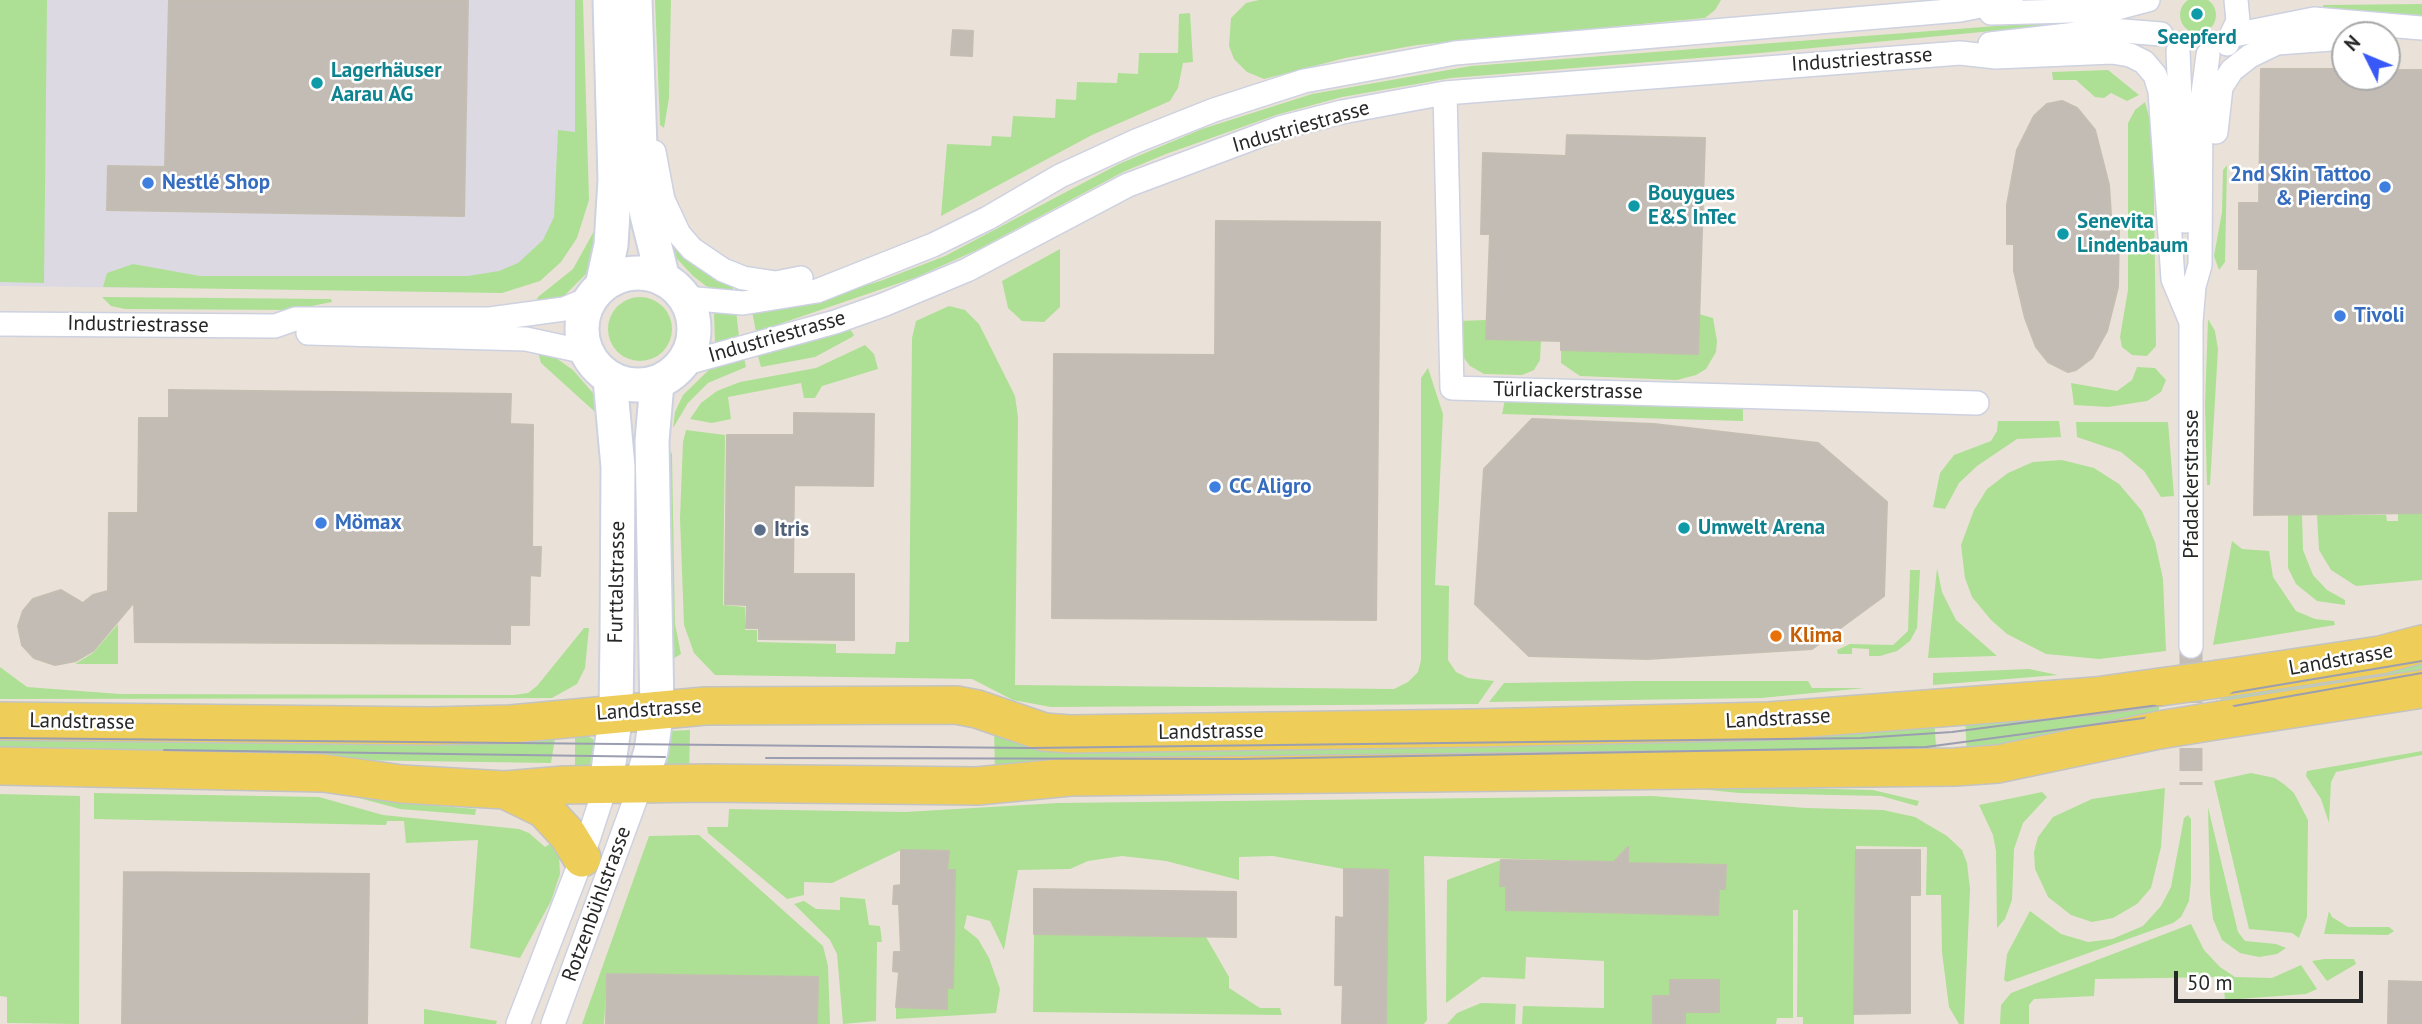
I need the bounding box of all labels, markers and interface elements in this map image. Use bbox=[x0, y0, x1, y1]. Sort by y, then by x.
marker: Seepferd bbox=[2189, 6, 2205, 22]
north arrow bbox=[2331, 21, 2401, 91]
place label: Seepferd bbox=[2157, 25, 2237, 51]
text: N bbox=[2339, 30, 2365, 56]
street label: Industriestrasse bbox=[1791, 42, 1933, 78]
place label: Lagerhäuser Aarau AG bbox=[331, 58, 442, 108]
marker: Lagerhäuser Aarau AG bbox=[309, 75, 325, 91]
street label: Industriestrasse bbox=[1230, 95, 1372, 159]
place label: 2nd Skin Tattoo & Piercing bbox=[2230, 162, 2371, 212]
place label: Nestlé Shop bbox=[162, 170, 270, 196]
marker: Nestlé Shop bbox=[140, 175, 156, 191]
marker: 2nd Skin Tattoo & Piercing bbox=[2377, 179, 2393, 195]
place label: Bouygues E&S InTec bbox=[1648, 181, 1736, 231]
marker: Bouygues E&S InTec bbox=[1626, 198, 1642, 214]
place label: Senevita Lindenbaum bbox=[2077, 209, 2188, 259]
marker: Senevita Lindenbaum bbox=[2055, 226, 2071, 242]
place label: Tivoli bbox=[2354, 303, 2405, 329]
street label: Industriestrasse bbox=[706, 305, 848, 369]
marker: Tivoli bbox=[2332, 308, 2348, 324]
street label: Industriestrasse bbox=[67, 311, 209, 339]
street label: Türliackerstrasse bbox=[1493, 377, 1643, 405]
street label: Pfadackerstrasse bbox=[2179, 409, 2205, 559]
place label: CC Aligro bbox=[1229, 474, 1312, 500]
marker: CC Aligro bbox=[1207, 479, 1223, 495]
place label: Mömax bbox=[335, 510, 401, 536]
marker: Mömax bbox=[313, 515, 329, 531]
place label: Umwelt Arena bbox=[1698, 515, 1825, 541]
place label: Itris bbox=[774, 517, 809, 543]
street label: Furttalstrasse bbox=[603, 520, 631, 644]
marker: Umwelt Arena bbox=[1676, 520, 1692, 536]
marker: Itris bbox=[752, 522, 768, 538]
place label: Klima bbox=[1790, 623, 1842, 649]
marker: Klima bbox=[1768, 628, 1784, 644]
street label: Landstrasse bbox=[2287, 638, 2395, 682]
street label: Landstrasse bbox=[595, 694, 703, 726]
street label: Landstrasse bbox=[1725, 704, 1831, 734]
street label: Landstrasse bbox=[29, 708, 135, 736]
street label: Landstrasse bbox=[1158, 718, 1264, 746]
street label: Rotzenbühlstrasse bbox=[557, 823, 637, 985]
scale bar bbox=[2177, 958, 2366, 1002]
text: 50 m bbox=[2187, 969, 2233, 996]

